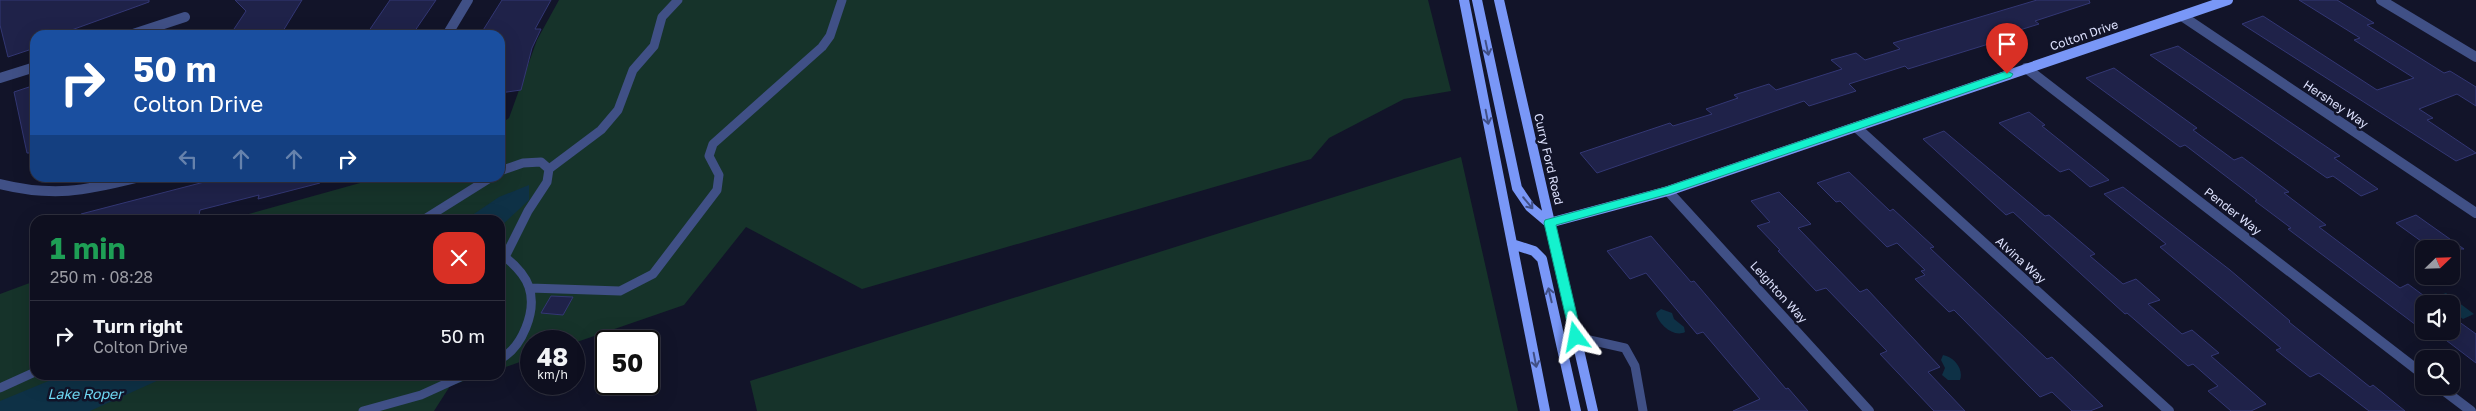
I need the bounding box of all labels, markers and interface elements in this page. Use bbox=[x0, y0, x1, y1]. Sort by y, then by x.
street label: Colton Drive bbox=[2048, 16, 2120, 54]
pin bbox=[1986, 23, 2028, 74]
icon: arrive bbox=[1993, 30, 2021, 58]
one-way arrow bbox=[1483, 39, 1492, 55]
text: 50 m bbox=[133, 48, 216, 90]
icon: right bbox=[50, 50, 115, 115]
street label: Hershey Way bbox=[2301, 77, 2372, 131]
text: Colton Drive bbox=[133, 90, 263, 117]
one-way arrow bbox=[1482, 108, 1492, 124]
street label: Curry Ford Road bbox=[1531, 112, 1567, 206]
icon: left bbox=[174, 145, 202, 173]
icon: ahead bbox=[227, 145, 255, 173]
icon: ahead bbox=[280, 145, 308, 173]
icon: right bbox=[333, 145, 361, 173]
street label: Pender Way bbox=[2201, 184, 2265, 238]
one-way arrow bbox=[1522, 197, 1534, 210]
text: 1 min bbox=[50, 230, 126, 266]
button: close bbox=[433, 232, 485, 284]
street label: Alvina Way bbox=[1993, 233, 2050, 287]
north arrow bbox=[2415, 240, 2460, 285]
map controls bbox=[2415, 240, 2460, 395]
street label: Leighton Way bbox=[1747, 258, 1811, 326]
text: 250 m · 08:28 bbox=[50, 267, 153, 287]
one-way arrow bbox=[1545, 288, 1554, 304]
button: sound bbox=[2415, 295, 2460, 340]
position arrow bbox=[1549, 310, 1601, 362]
text: Turn right bbox=[93, 314, 183, 337]
icon: right bbox=[50, 322, 78, 350]
text: 50 m bbox=[441, 324, 485, 347]
speed limit sign: 50 bbox=[595, 330, 660, 395]
text: Colton Drive bbox=[93, 337, 188, 357]
text: 48 bbox=[537, 341, 568, 372]
button: search bbox=[2415, 350, 2460, 395]
one-way arrow bbox=[1530, 352, 1540, 368]
text: km/h bbox=[537, 367, 568, 382]
water label: Lake Roper bbox=[47, 385, 125, 402]

